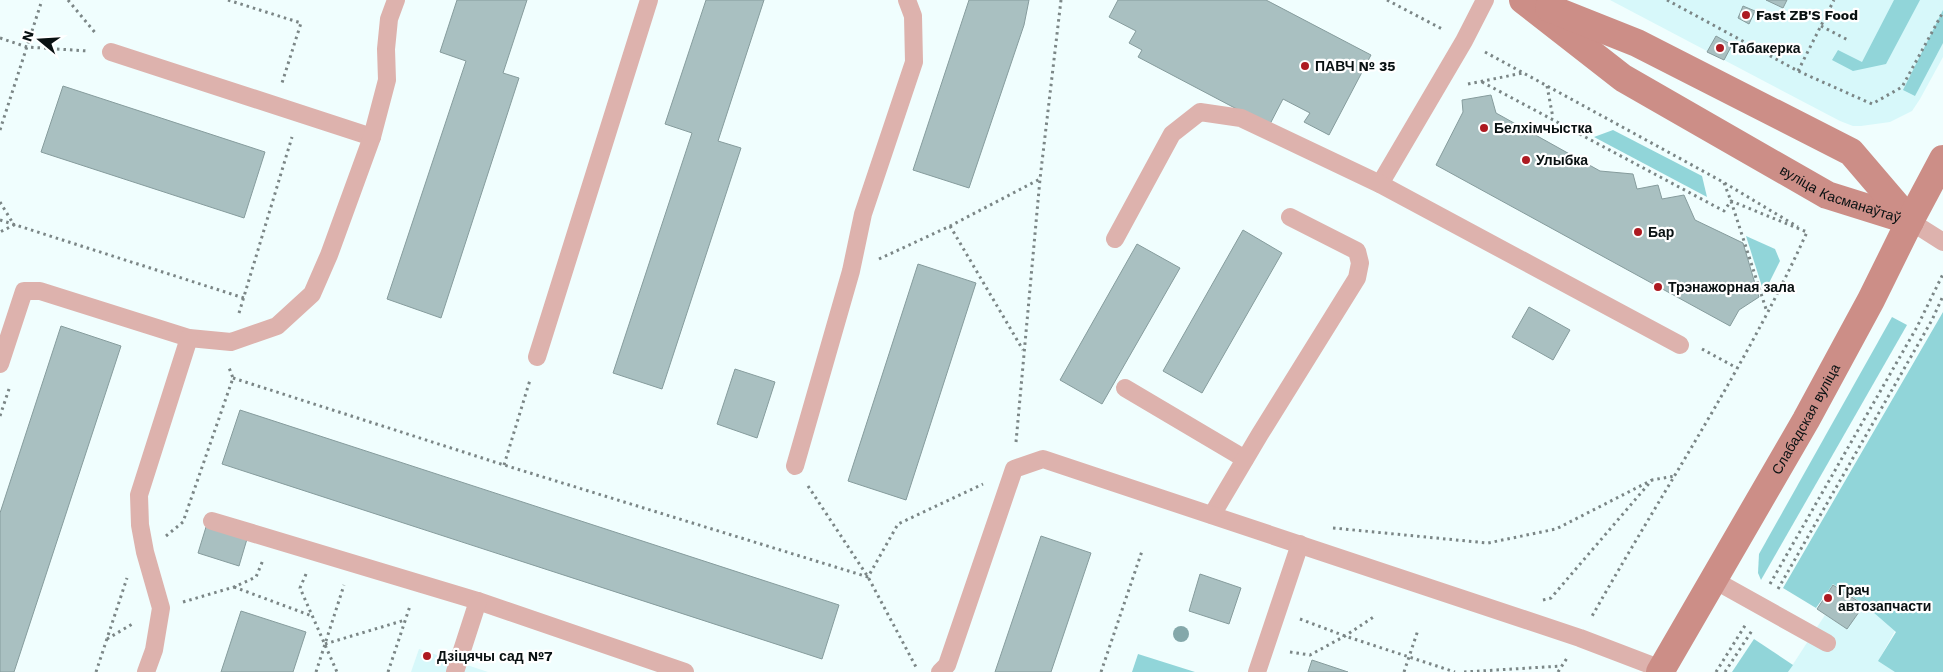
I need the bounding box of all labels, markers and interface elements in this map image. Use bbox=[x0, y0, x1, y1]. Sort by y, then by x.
place label: Fast ZB'S Food bbox=[1756, 7, 1858, 23]
marker: Fast ZB'S Food bbox=[1740, 9, 1752, 21]
north arrow bbox=[15, 15, 65, 65]
text: N bbox=[18, 29, 37, 43]
place label: Табакерка bbox=[1730, 40, 1801, 56]
marker: Табакерка bbox=[1714, 42, 1726, 54]
place label: ПАВЧ № 35 bbox=[1315, 58, 1395, 74]
marker: ПАВЧ № 35 bbox=[1299, 60, 1311, 72]
place label: Белхімчыстка bbox=[1494, 120, 1593, 136]
marker: Белхімчыстка bbox=[1478, 122, 1490, 134]
place label: Улыбка bbox=[1536, 152, 1588, 168]
marker: Улыбка bbox=[1520, 154, 1532, 166]
street label: вуліца Касманаўтаў bbox=[1777, 162, 1903, 226]
place label: Бар bbox=[1648, 224, 1674, 240]
marker: Бар bbox=[1632, 226, 1644, 238]
place label: Трэнажорная зала bbox=[1668, 279, 1795, 295]
marker: Трэнажорная зала bbox=[1652, 281, 1664, 293]
street label: Слабадская вуліца bbox=[1768, 361, 1843, 477]
place label: Грач автозапчасти bbox=[1838, 582, 1931, 614]
marker: Грач автозапчасти bbox=[1822, 592, 1834, 604]
place label: Дзіцячы сад №7 bbox=[437, 648, 553, 664]
marker: Дзіцячы сад №7 bbox=[421, 650, 433, 662]

